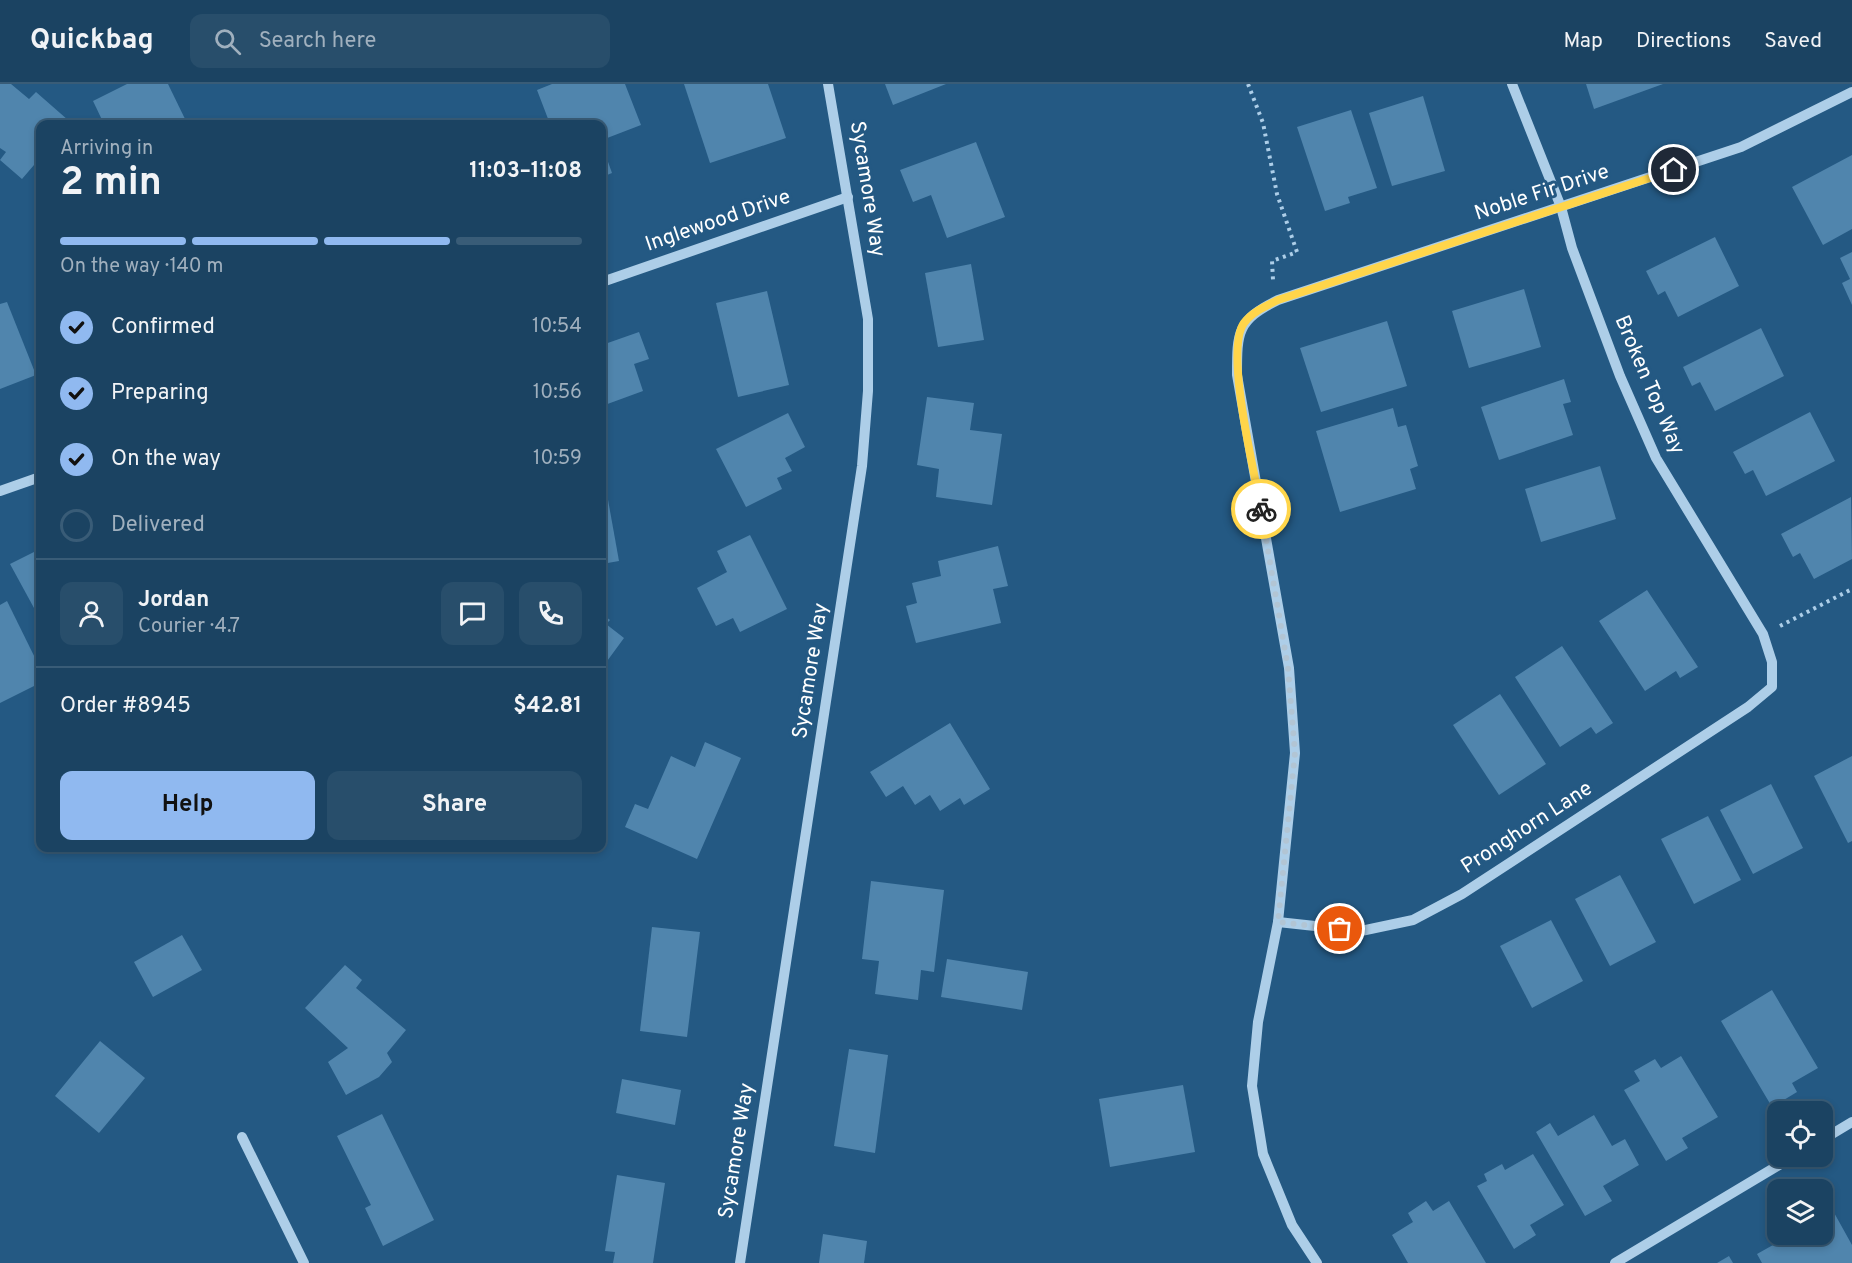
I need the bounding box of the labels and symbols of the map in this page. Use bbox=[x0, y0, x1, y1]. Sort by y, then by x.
street label: Sycamore Way bbox=[843, 119, 891, 259]
pin bbox=[1648, 144, 1699, 195]
street label: Noble Fir Drive bbox=[1471, 159, 1613, 227]
street label: Inglewood Drive bbox=[642, 184, 794, 258]
street label: Broken Top Way bbox=[1608, 311, 1690, 459]
courier bbox=[1231, 479, 1291, 539]
street label: Sycamore Way bbox=[787, 601, 835, 741]
street label: Pronghorn Lane bbox=[1456, 775, 1598, 881]
pin bbox=[1314, 903, 1365, 954]
street label: Sycamore Way bbox=[713, 1081, 761, 1221]

